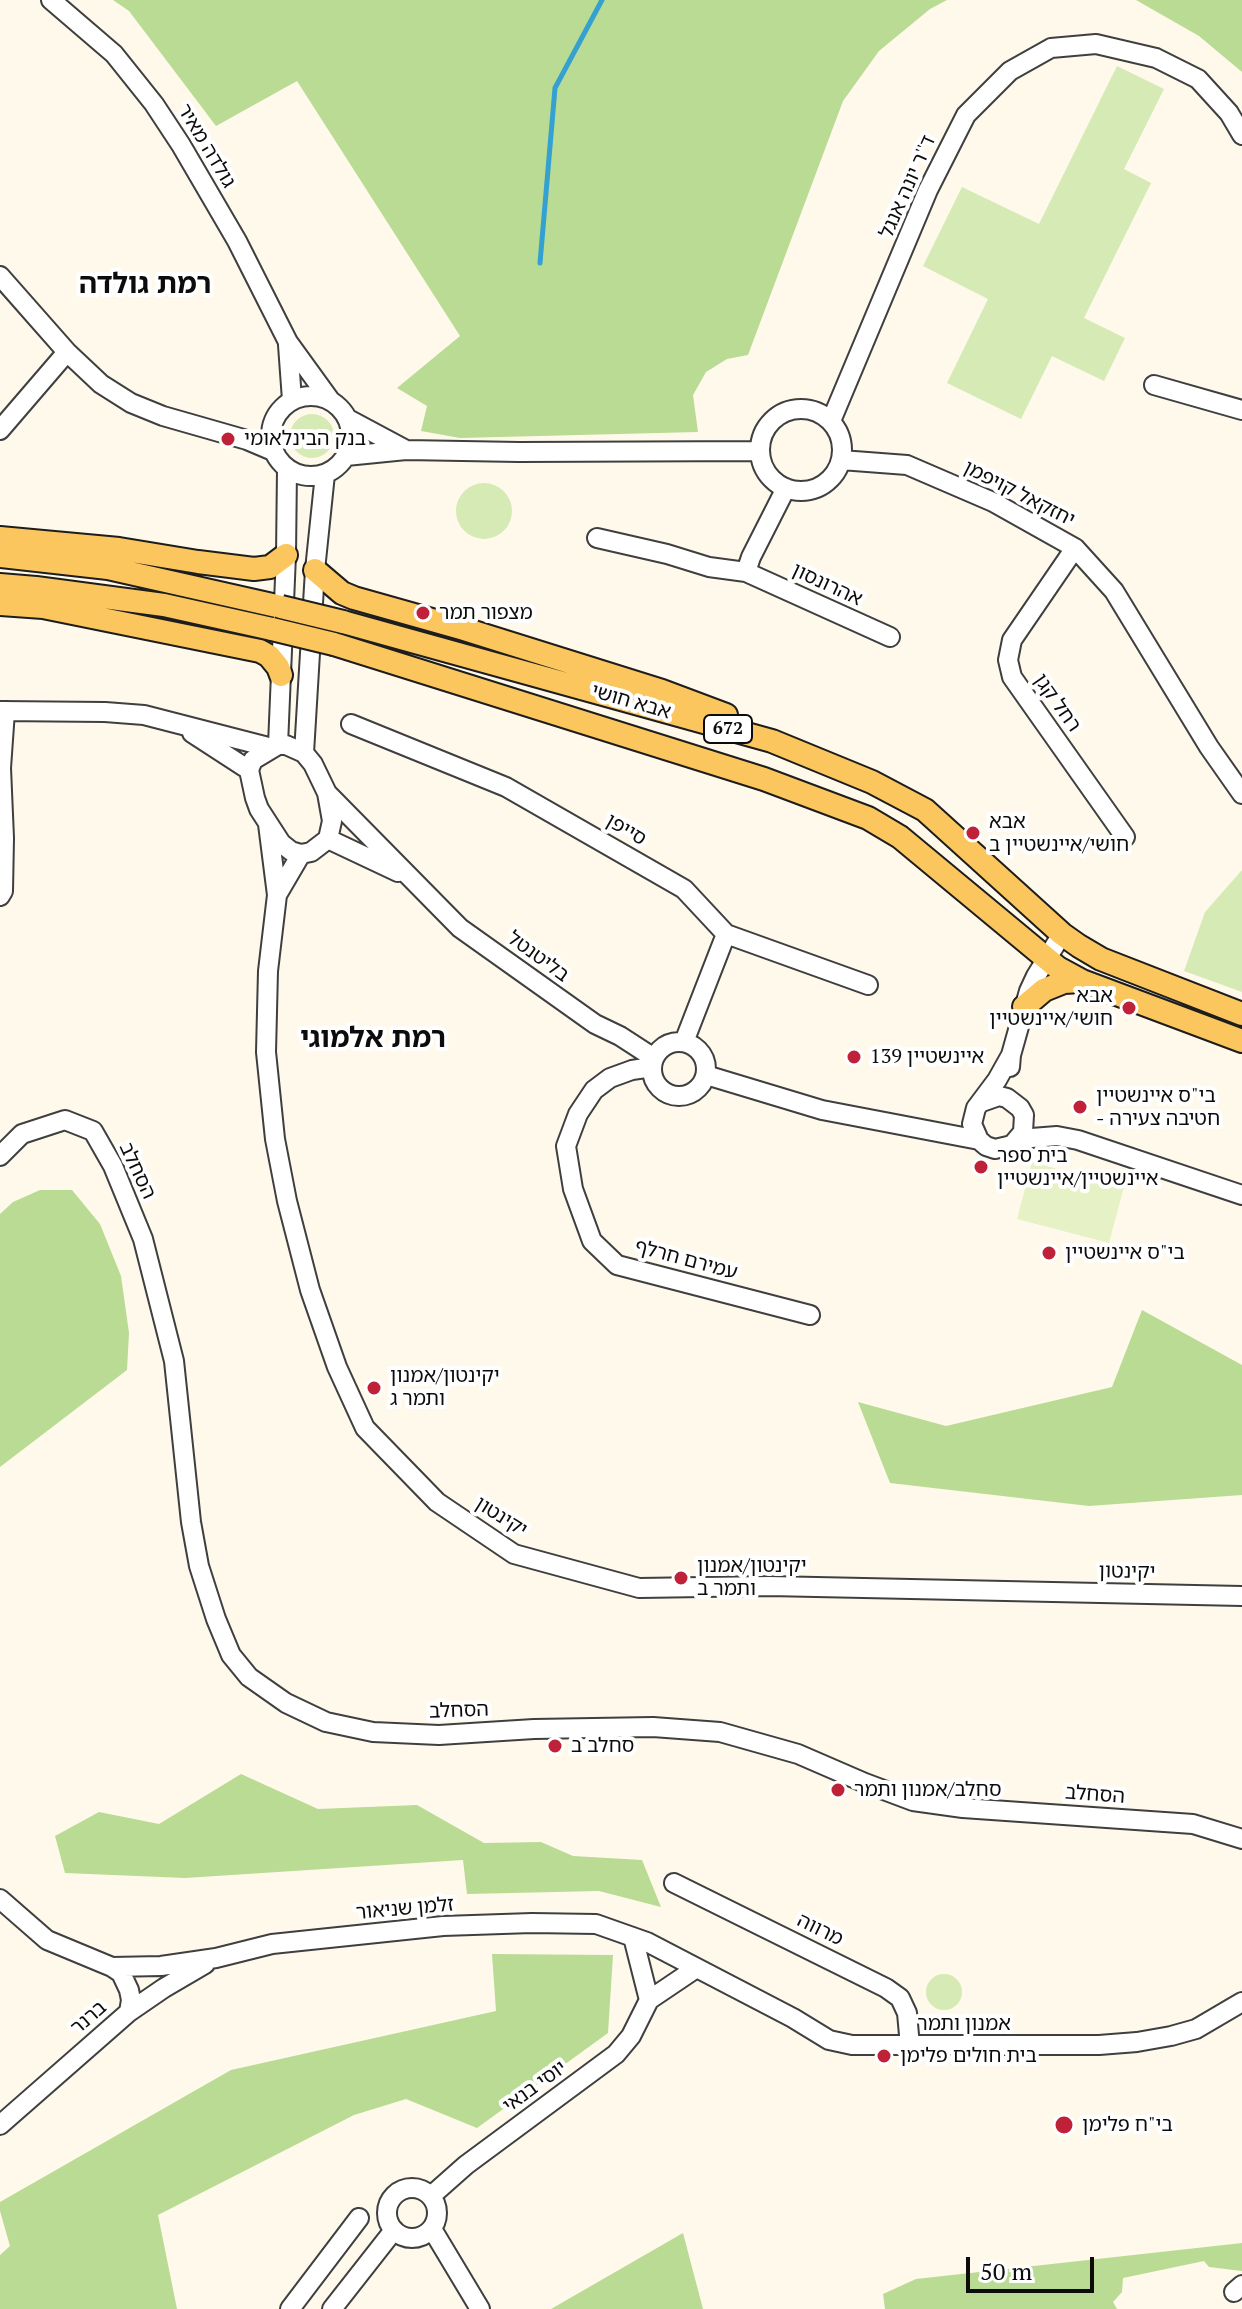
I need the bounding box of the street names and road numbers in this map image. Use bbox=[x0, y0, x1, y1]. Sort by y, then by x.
street label: גולדה מאיר bbox=[172, 100, 240, 192]
street label: ד''ר יונה אנגל bbox=[875, 132, 941, 242]
street label: יחזקאל קויפמן bbox=[959, 456, 1079, 532]
street label: אהרונסון bbox=[788, 558, 866, 612]
street label: רחל קגן bbox=[1028, 669, 1086, 737]
street label: אבא חושי bbox=[589, 679, 673, 725]
road number: 672 bbox=[704, 715, 752, 743]
street label: סייפן bbox=[601, 809, 651, 851]
street label: בליטנטל bbox=[502, 927, 574, 987]
street label: הסחלב bbox=[114, 1139, 160, 1203]
street label: עמירם חרלף bbox=[632, 1235, 740, 1285]
street label: יקינטון bbox=[471, 1492, 531, 1542]
street label: יקינטון bbox=[1098, 1560, 1156, 1584]
street label: הסחלב bbox=[429, 1698, 489, 1724]
street label: הסחלב bbox=[1064, 1781, 1126, 1809]
street label: זלמן שניאור bbox=[355, 1893, 455, 1925]
street label: מרווה bbox=[793, 1909, 847, 1951]
street label: ברנר bbox=[66, 1996, 112, 2040]
street label: אמנון ותמר bbox=[917, 2012, 1011, 2036]
street label: יוסי בנאי bbox=[499, 2056, 571, 2118]

